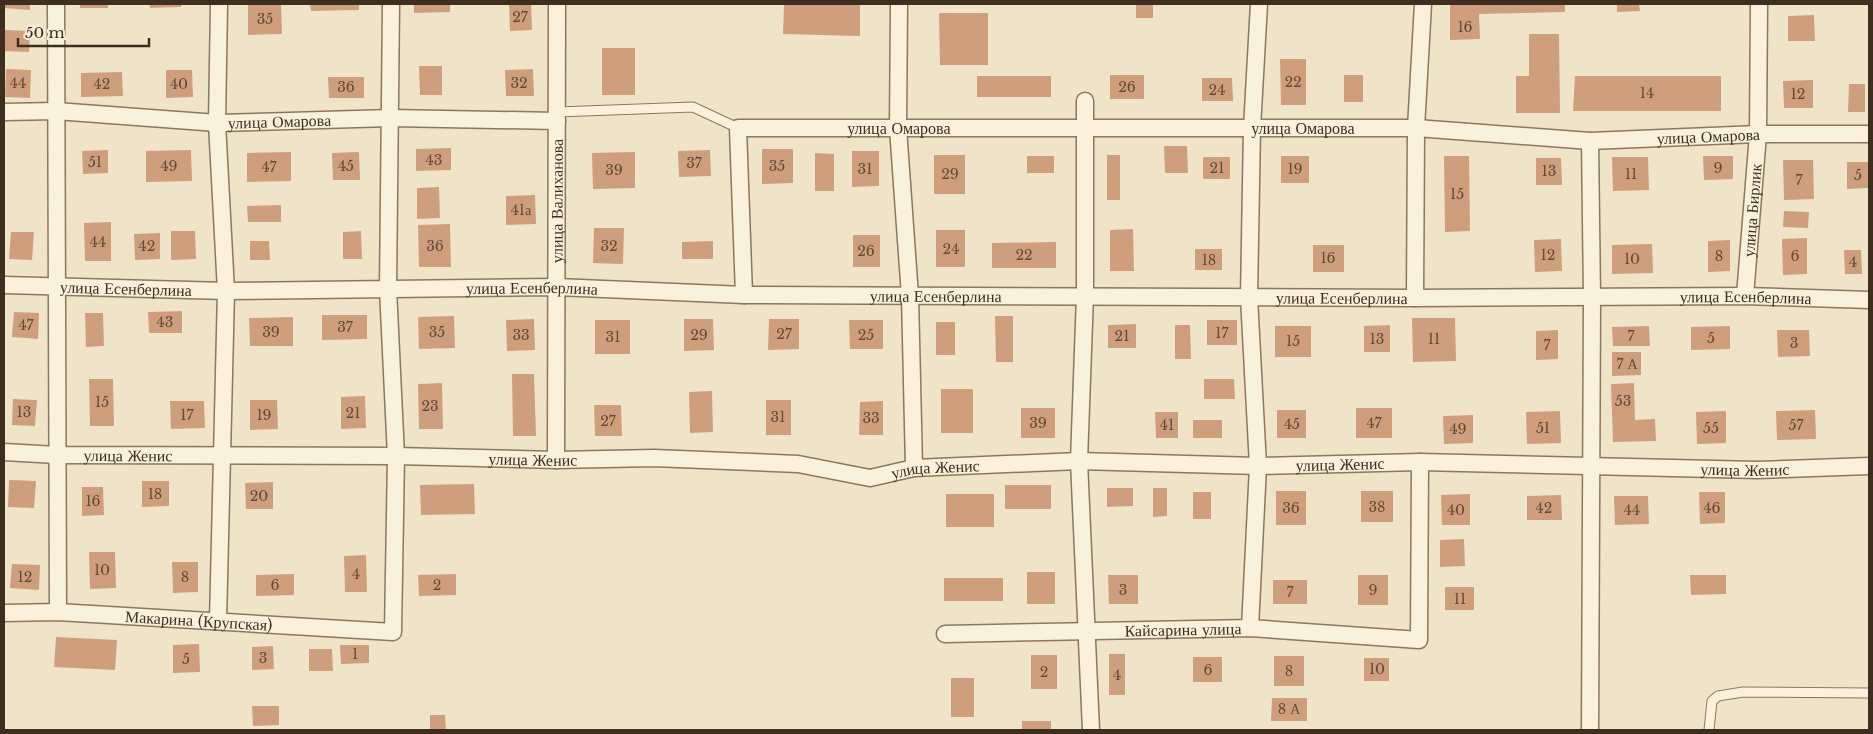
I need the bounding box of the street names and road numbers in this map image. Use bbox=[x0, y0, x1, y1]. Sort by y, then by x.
street label: улица Омарова bbox=[228, 110, 331, 133]
street label: улица Омарова bbox=[847, 118, 951, 138]
street label: улица Омарова bbox=[1251, 118, 1355, 138]
street label: улица Омарова bbox=[1656, 124, 1760, 148]
street label: улица Валиханова bbox=[546, 139, 567, 263]
street label: улица Бирлик bbox=[1738, 162, 1766, 258]
street label: улица Есенберлина bbox=[60, 277, 192, 300]
street label: улица Есенберлина bbox=[466, 277, 598, 299]
street label: улица Есенберлина bbox=[870, 286, 1002, 306]
street label: улица Есенберлина bbox=[1680, 286, 1812, 308]
street label: улица Есенберлина bbox=[1276, 287, 1408, 308]
street label: улица Женис bbox=[83, 445, 172, 465]
street label: улица Женис bbox=[488, 448, 578, 470]
street label: улица Женис bbox=[1295, 453, 1385, 475]
street label: улица Женис bbox=[889, 455, 980, 483]
street label: улица Женис bbox=[1700, 459, 1790, 480]
street label: Макарина (Крупская) bbox=[124, 606, 273, 635]
street label: Кайсарина улица bbox=[1124, 618, 1242, 640]

